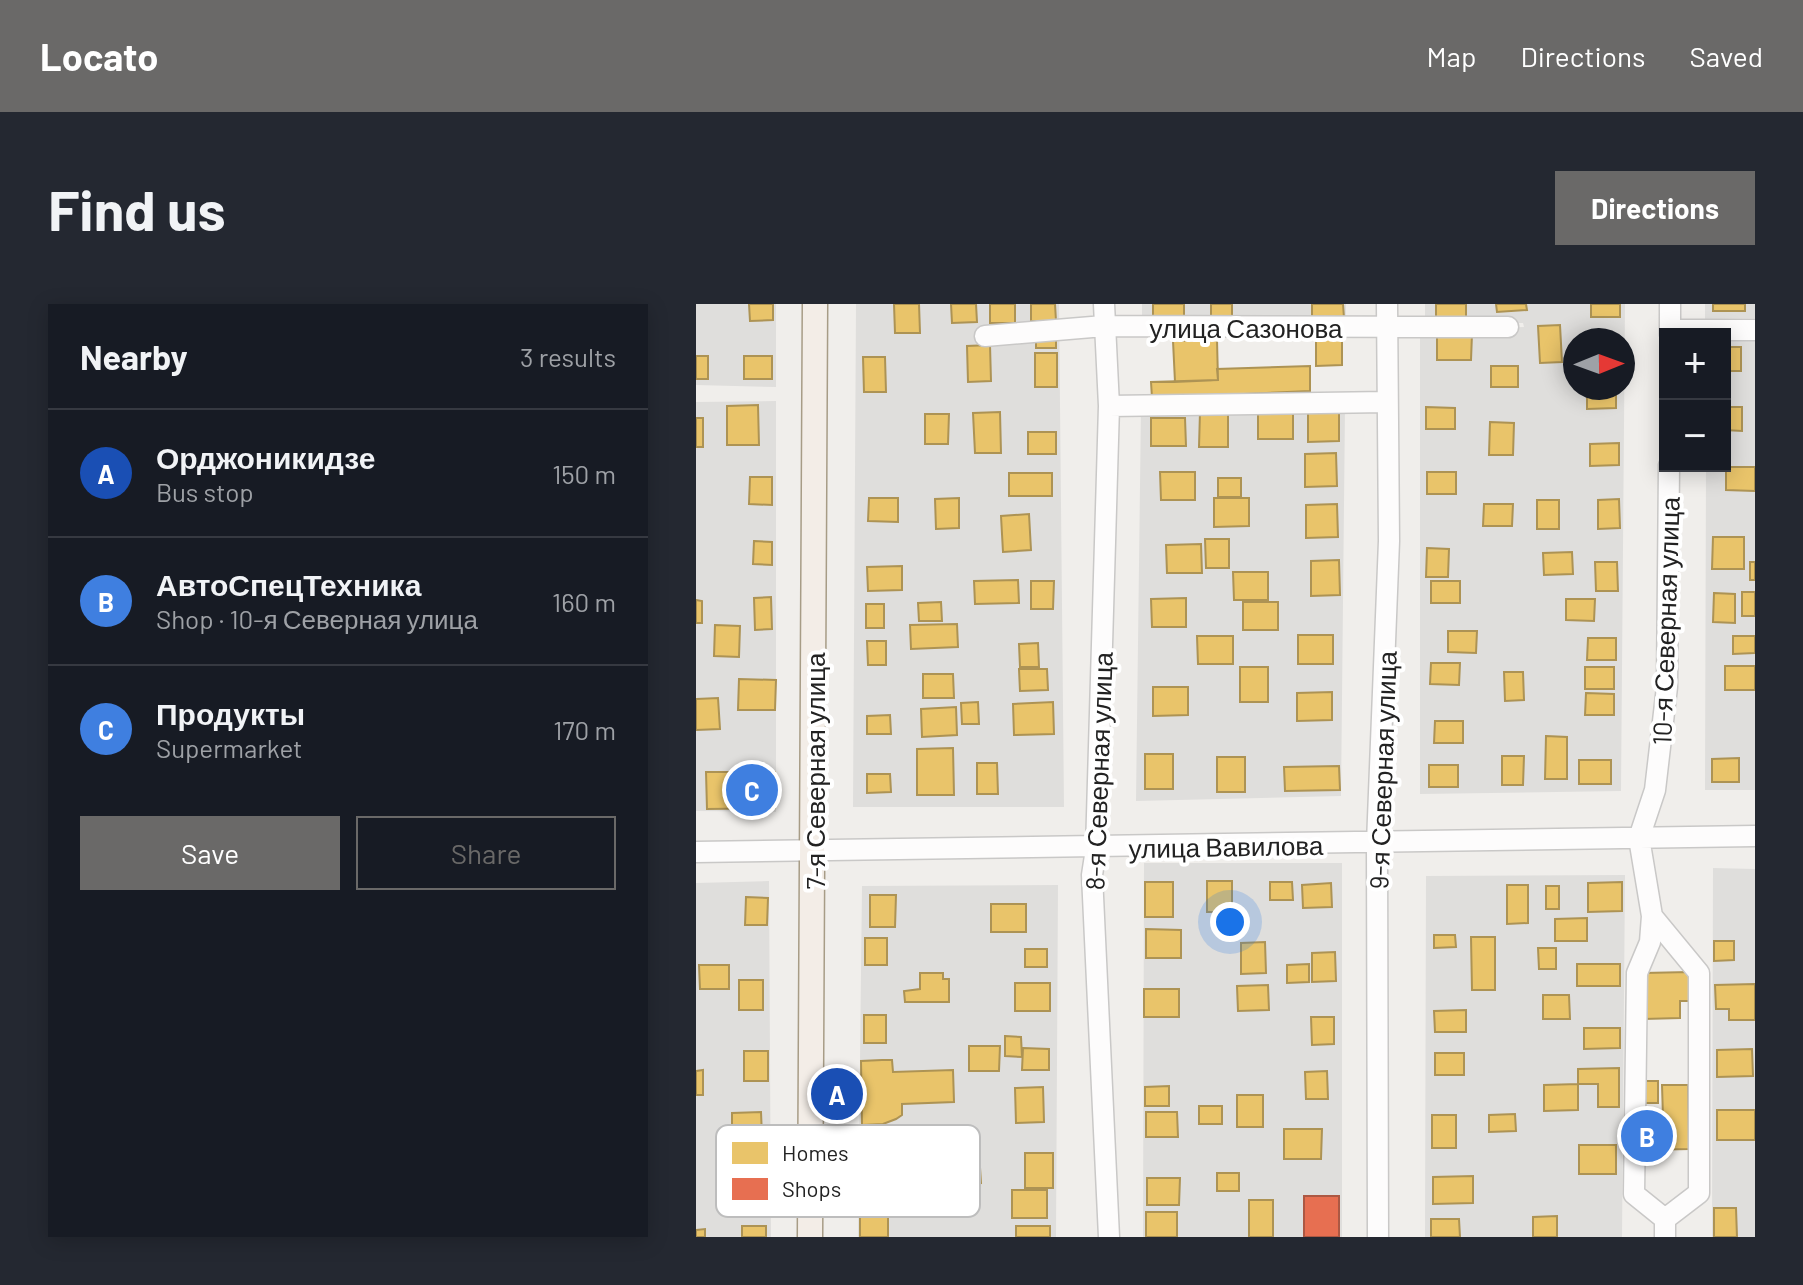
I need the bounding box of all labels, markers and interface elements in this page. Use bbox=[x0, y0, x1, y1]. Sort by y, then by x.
text: Locato bbox=[40, 33, 158, 79]
text: Map bbox=[1427, 39, 1476, 73]
text: Directions bbox=[1520, 39, 1646, 73]
text: Saved bbox=[1690, 39, 1763, 73]
button: Directions bbox=[1555, 171, 1755, 245]
text: Find us bbox=[48, 175, 226, 242]
street label: улица Сазонова bbox=[1150, 312, 1343, 343]
north arrow bbox=[1563, 328, 1635, 400]
map controls bbox=[1659, 328, 1731, 472]
button: + bbox=[1659, 328, 1731, 400]
text: Nearby bbox=[80, 336, 188, 377]
text: 3 results bbox=[520, 341, 616, 372]
button: − bbox=[1659, 400, 1731, 472]
text: Орджоникидзе bbox=[156, 439, 375, 475]
text: A bbox=[97, 458, 115, 489]
text: 150 m bbox=[552, 458, 616, 489]
text: Bus stop bbox=[156, 476, 254, 507]
street label: 10-я Северная улица bbox=[1645, 496, 1685, 746]
text: АвтоСпецТехника bbox=[156, 566, 421, 602]
text: B bbox=[98, 586, 114, 617]
text: 160 m bbox=[552, 586, 616, 617]
text: Shop · 10-я Северная улица bbox=[156, 603, 478, 634]
street label: 9-я Северная улица bbox=[1362, 650, 1402, 890]
street label: 8-я Северная улица bbox=[1078, 651, 1118, 891]
street label: 7-я Северная улица bbox=[799, 652, 830, 890]
text: Продукты bbox=[156, 695, 305, 731]
text: C bbox=[98, 714, 114, 745]
text: 170 m bbox=[553, 714, 616, 745]
text: Supermarket bbox=[156, 732, 303, 763]
pin: C bbox=[726, 760, 778, 820]
button: Save bbox=[80, 816, 340, 890]
button: Share bbox=[356, 816, 616, 890]
street label: улица Вавилова bbox=[1128, 829, 1324, 863]
your location bbox=[1210, 902, 1250, 942]
pin: A bbox=[811, 1064, 863, 1124]
pin: B bbox=[1621, 1106, 1673, 1166]
legend bbox=[716, 1125, 980, 1217]
text: Homes bbox=[782, 1139, 849, 1165]
text: Shops bbox=[782, 1175, 841, 1201]

